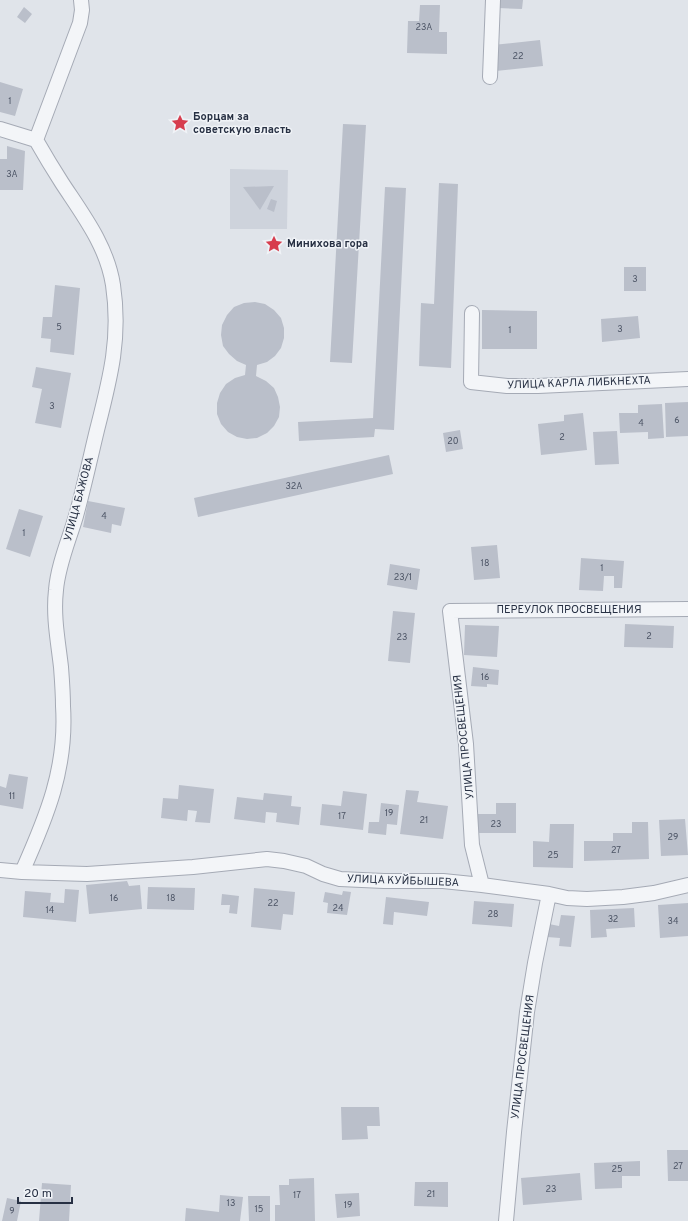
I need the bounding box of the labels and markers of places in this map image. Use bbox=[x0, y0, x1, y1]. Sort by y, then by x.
place label: Борцам за советскую власть bbox=[193, 110, 291, 137]
place icon: Борцам за советскую власть bbox=[170, 113, 190, 133]
place icon: Минихова гора bbox=[264, 234, 284, 254]
place label: Минихова гора bbox=[287, 237, 368, 251]

